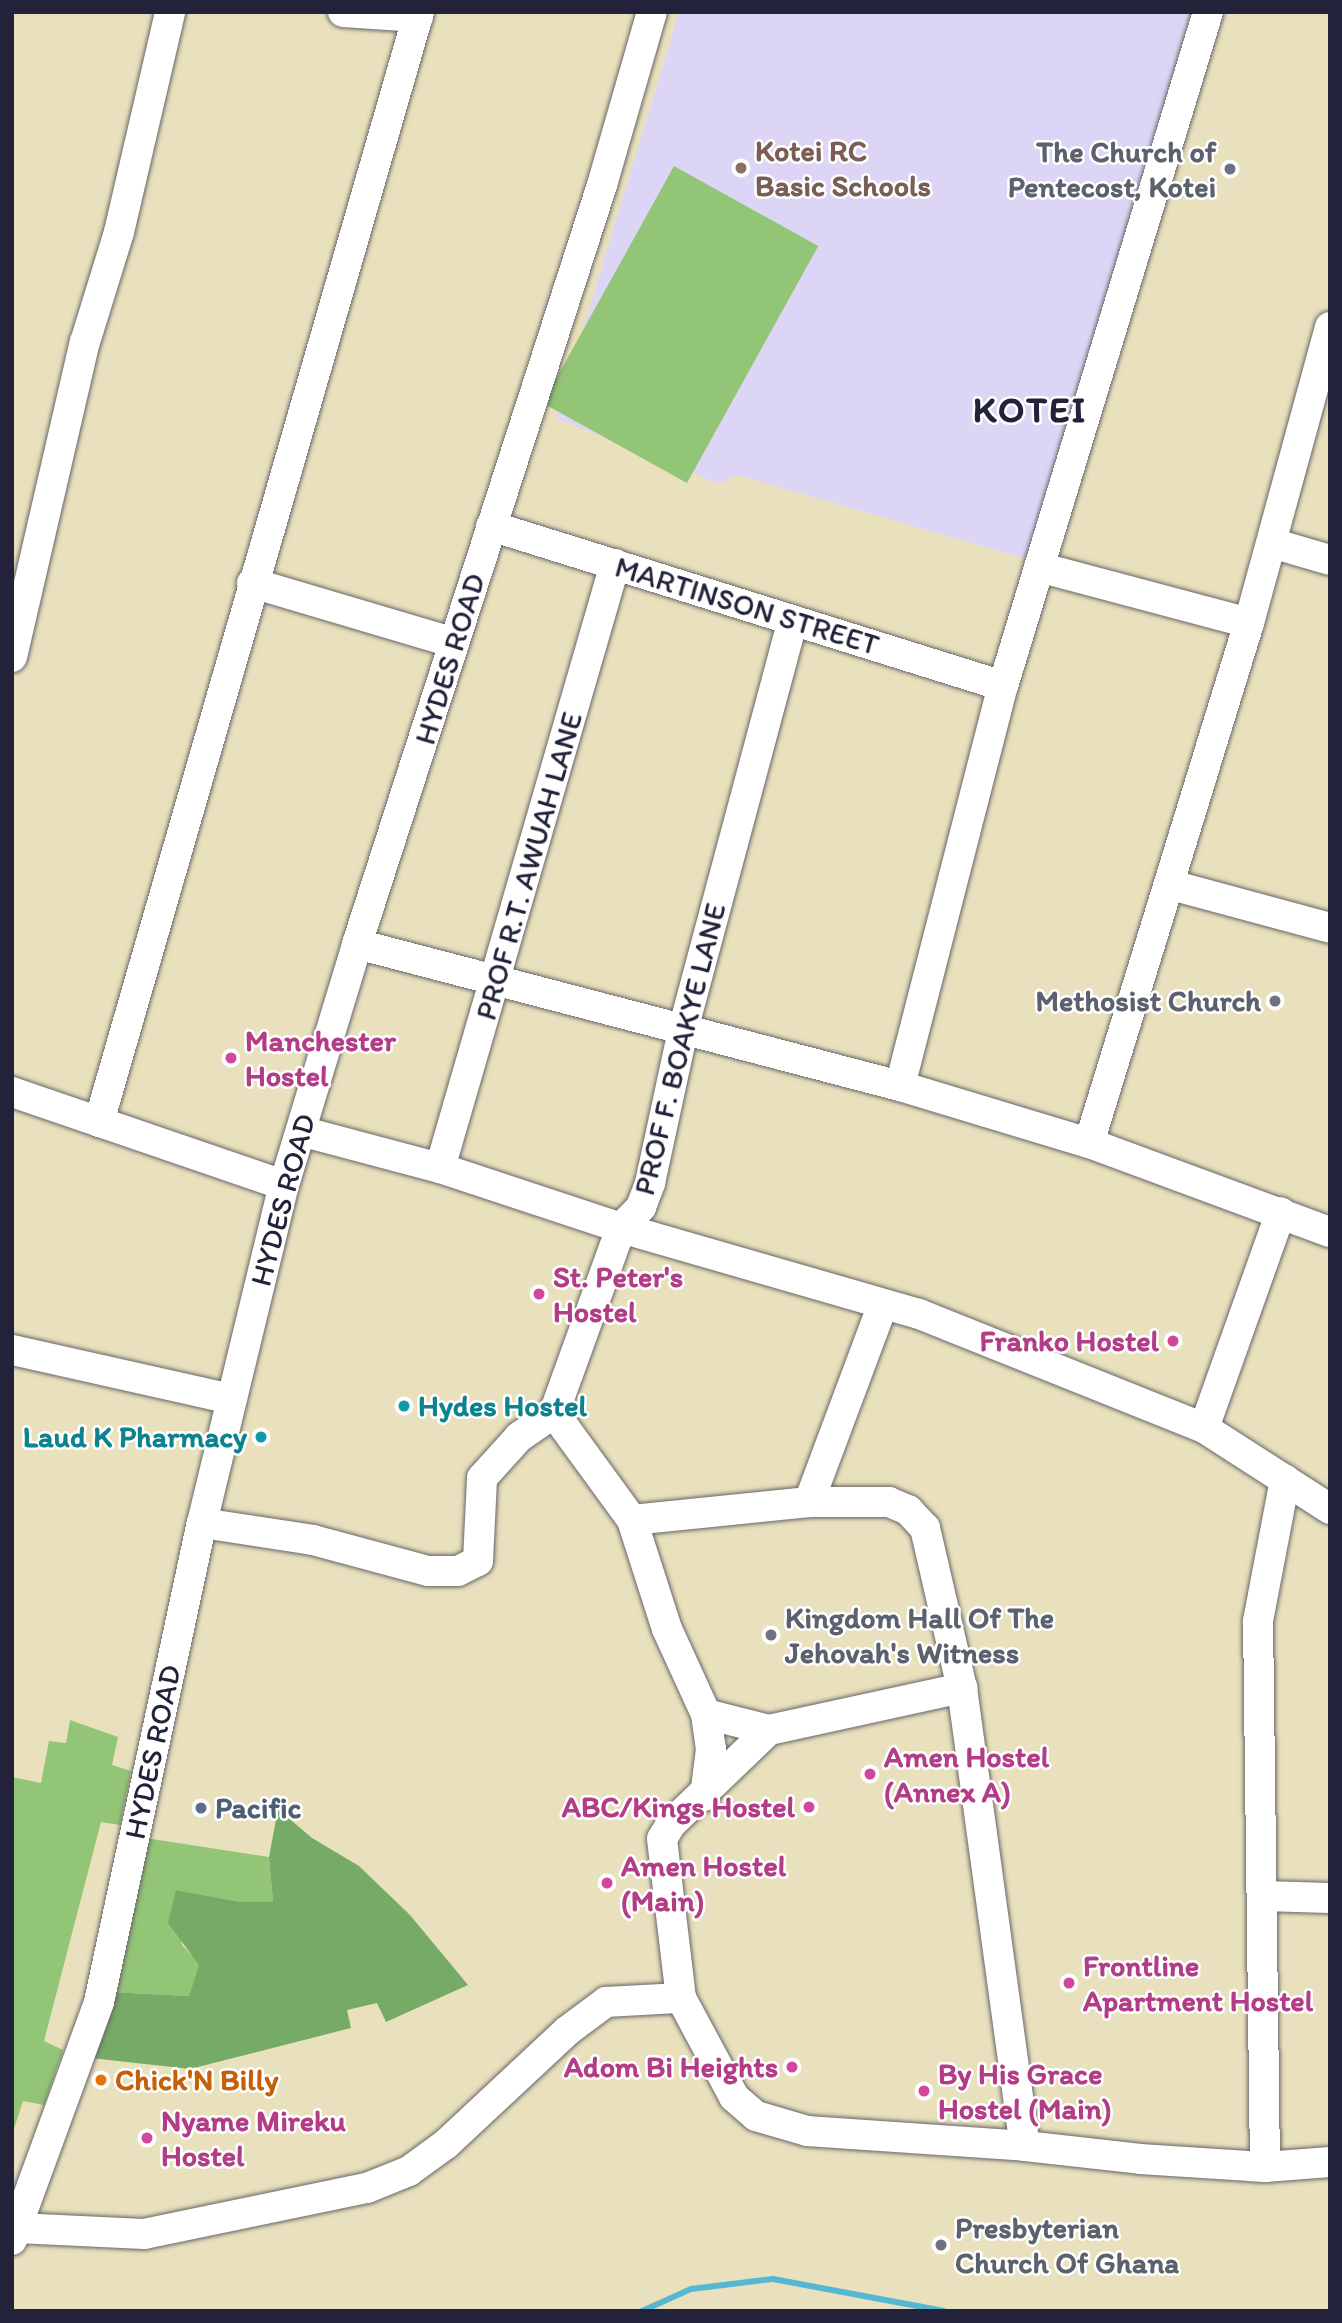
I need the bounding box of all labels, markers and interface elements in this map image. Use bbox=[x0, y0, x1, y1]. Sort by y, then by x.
place label: Kotei RC Basic Schools bbox=[755, 133, 930, 204]
place label: The Church of Pentecost, Kotei bbox=[1008, 134, 1216, 204]
marker: Kotei RC Basic Schools bbox=[733, 160, 749, 176]
marker: The Church of Pentecost, Kotei bbox=[1222, 161, 1238, 177]
district label: KOTEI bbox=[973, 387, 1087, 431]
street label: MARTINSON STREET bbox=[611, 549, 883, 663]
street label: HYDES ROAD bbox=[407, 570, 493, 748]
street label: PROF R.T. AWUAH LANE bbox=[468, 708, 590, 1024]
street label: PROF F. BOAKYE LANE bbox=[626, 899, 734, 1199]
place label: Methosist Church bbox=[1035, 983, 1261, 1019]
marker: Methosist Church bbox=[1267, 993, 1283, 1009]
place label: Manchester Hostel bbox=[245, 1023, 396, 1094]
marker: Manchester Hostel bbox=[223, 1050, 239, 1066]
street label: HYDES ROAD bbox=[243, 1110, 323, 1290]
place label: St. Peter's Hostel bbox=[553, 1259, 682, 1330]
marker: St. Peter's Hostel bbox=[531, 1286, 547, 1302]
place label: Franko Hostel bbox=[979, 1323, 1159, 1359]
marker: Franko Hostel bbox=[1165, 1333, 1181, 1349]
place label: Hydes Hostel bbox=[418, 1388, 587, 1424]
marker: Hydes Hostel bbox=[396, 1398, 412, 1414]
place label: Laud K Pharmacy bbox=[22, 1419, 247, 1455]
marker: Laud K Pharmacy bbox=[253, 1429, 269, 1445]
place label: Kingdom Hall Of The Jehovah's Witness bbox=[785, 1600, 1055, 1670]
marker: Kingdom Hall Of The Jehovah's Witness bbox=[763, 1627, 779, 1643]
street label: HYDES ROAD bbox=[117, 1662, 189, 1842]
place label: Amen Hostel (Annex A) bbox=[884, 1739, 1049, 1810]
marker: Amen Hostel (Annex A) bbox=[862, 1766, 878, 1782]
place label: ABC/Kings Hostel bbox=[562, 1789, 795, 1825]
place label: Pacific bbox=[215, 1790, 301, 1826]
marker: ABC/Kings Hostel bbox=[801, 1799, 817, 1815]
marker: Pacific bbox=[193, 1800, 209, 1816]
place label: Amen Hostel (Main) bbox=[621, 1848, 786, 1918]
marker: Amen Hostel (Main) bbox=[599, 1875, 615, 1891]
place label: Frontline Apartment Hostel bbox=[1083, 1948, 1313, 2018]
marker: Frontline Apartment Hostel bbox=[1061, 1975, 1077, 1991]
place label: Adom Bi Heights bbox=[564, 2049, 778, 2085]
place label: By His Grace Hostel (Main) bbox=[938, 2056, 1112, 2126]
marker: Adom Bi Heights bbox=[784, 2059, 800, 2075]
place label: Chick'N Billy bbox=[115, 2062, 278, 2098]
marker: Chick'N Billy bbox=[93, 2072, 109, 2088]
marker: By His Grace Hostel (Main) bbox=[916, 2083, 932, 2099]
place label: Nyame Mireku Hostel bbox=[161, 2103, 345, 2174]
marker: Nyame Mireku Hostel bbox=[139, 2130, 155, 2146]
place label: Presbyterian Church Of Ghana bbox=[955, 2210, 1178, 2280]
marker: Presbyterian Church Of Ghana bbox=[933, 2237, 949, 2253]

